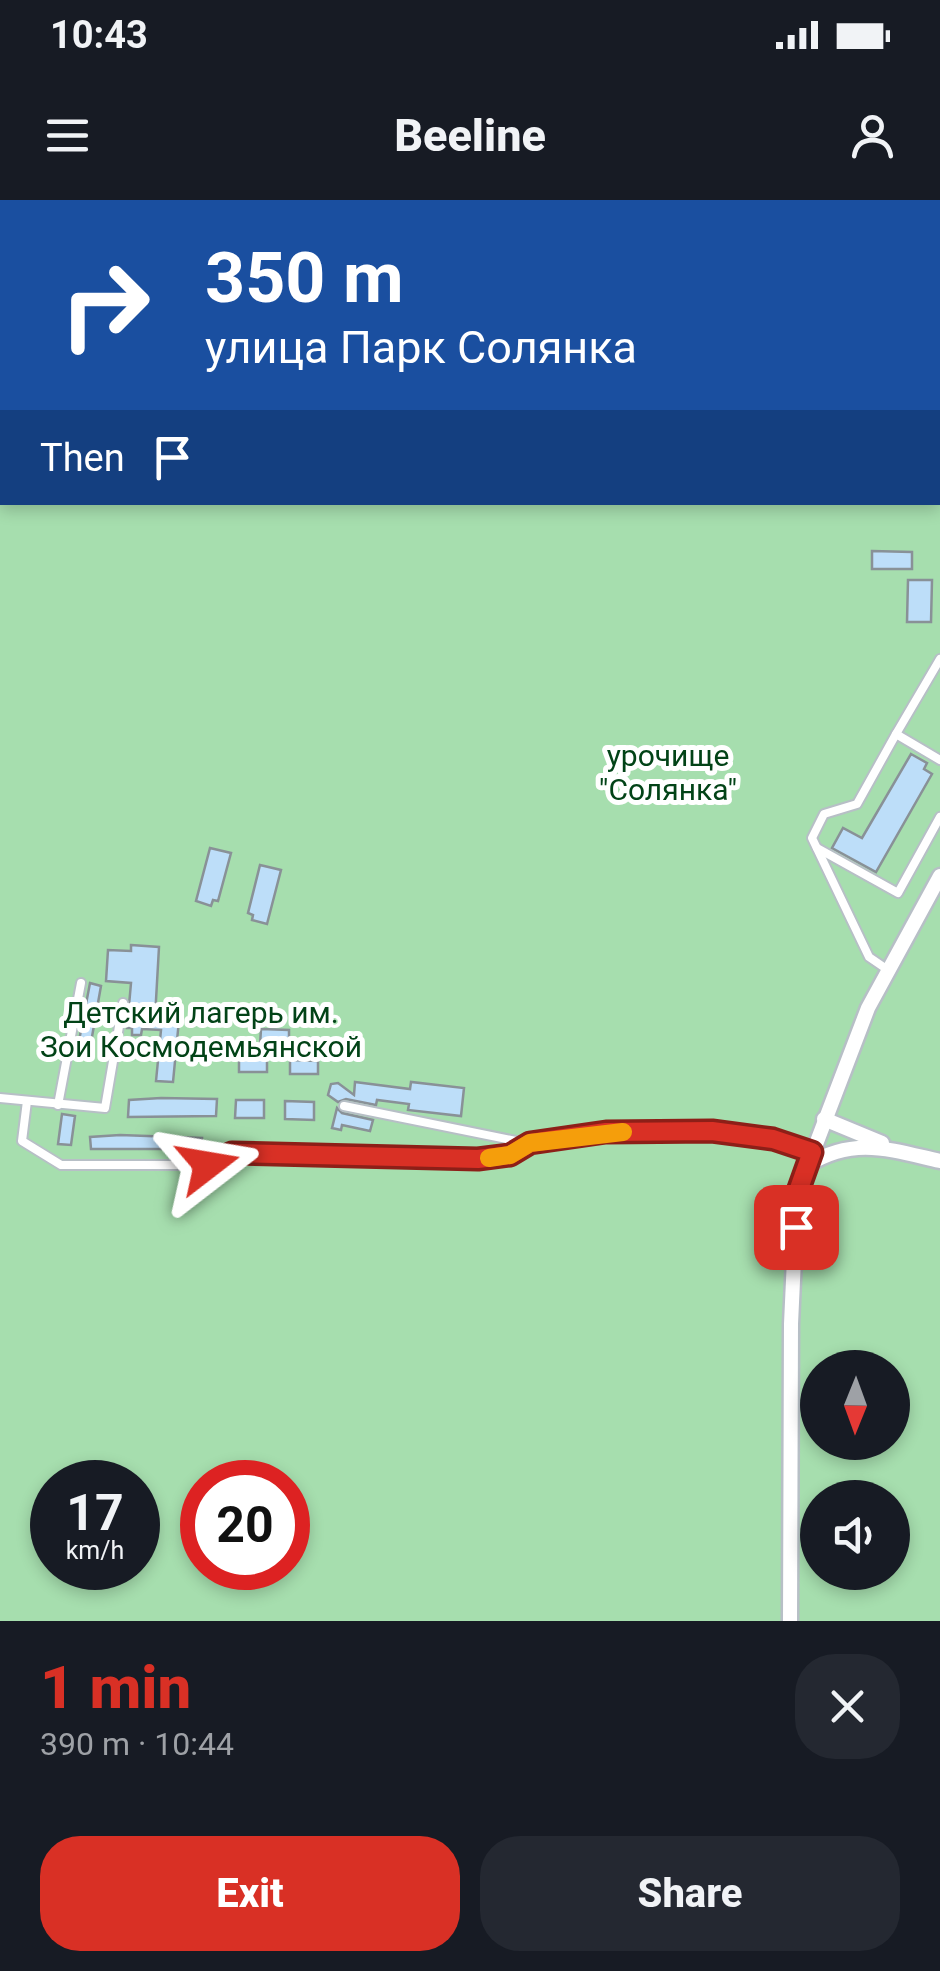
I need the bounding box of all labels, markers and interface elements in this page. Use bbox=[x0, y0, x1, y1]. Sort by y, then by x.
text: 10:43 bbox=[50, 13, 148, 57]
icon: menu bbox=[40, 108, 95, 163]
icon: person bbox=[845, 108, 900, 163]
text: Beeline bbox=[394, 109, 546, 162]
text: 350 m bbox=[205, 237, 404, 319]
icon: right bbox=[40, 240, 170, 370]
text: улица Парк Солянка bbox=[205, 321, 637, 374]
icon: arrive bbox=[145, 430, 200, 485]
text: Then bbox=[40, 436, 125, 480]
park label: урочище "Солянка" bbox=[599, 738, 737, 807]
park label: Детский лагерь им. Зои Космодемьянской bbox=[40, 995, 362, 1064]
position arrow bbox=[156, 1113, 260, 1217]
pin bbox=[754, 1185, 839, 1270]
icon: arrive bbox=[769, 1200, 824, 1255]
north arrow bbox=[800, 1350, 910, 1460]
map controls bbox=[800, 1350, 910, 1590]
speed limit sign: 20 bbox=[180, 1460, 310, 1590]
button: sound bbox=[800, 1480, 910, 1590]
text: 17 bbox=[66, 1484, 124, 1542]
text: km/h bbox=[66, 1536, 124, 1565]
text: 1 min bbox=[40, 1652, 191, 1723]
button: close bbox=[795, 1654, 900, 1759]
text: 390 m · 10:44 bbox=[40, 1725, 234, 1763]
button: Exit bbox=[40, 1836, 460, 1951]
button: Share bbox=[480, 1836, 900, 1951]

